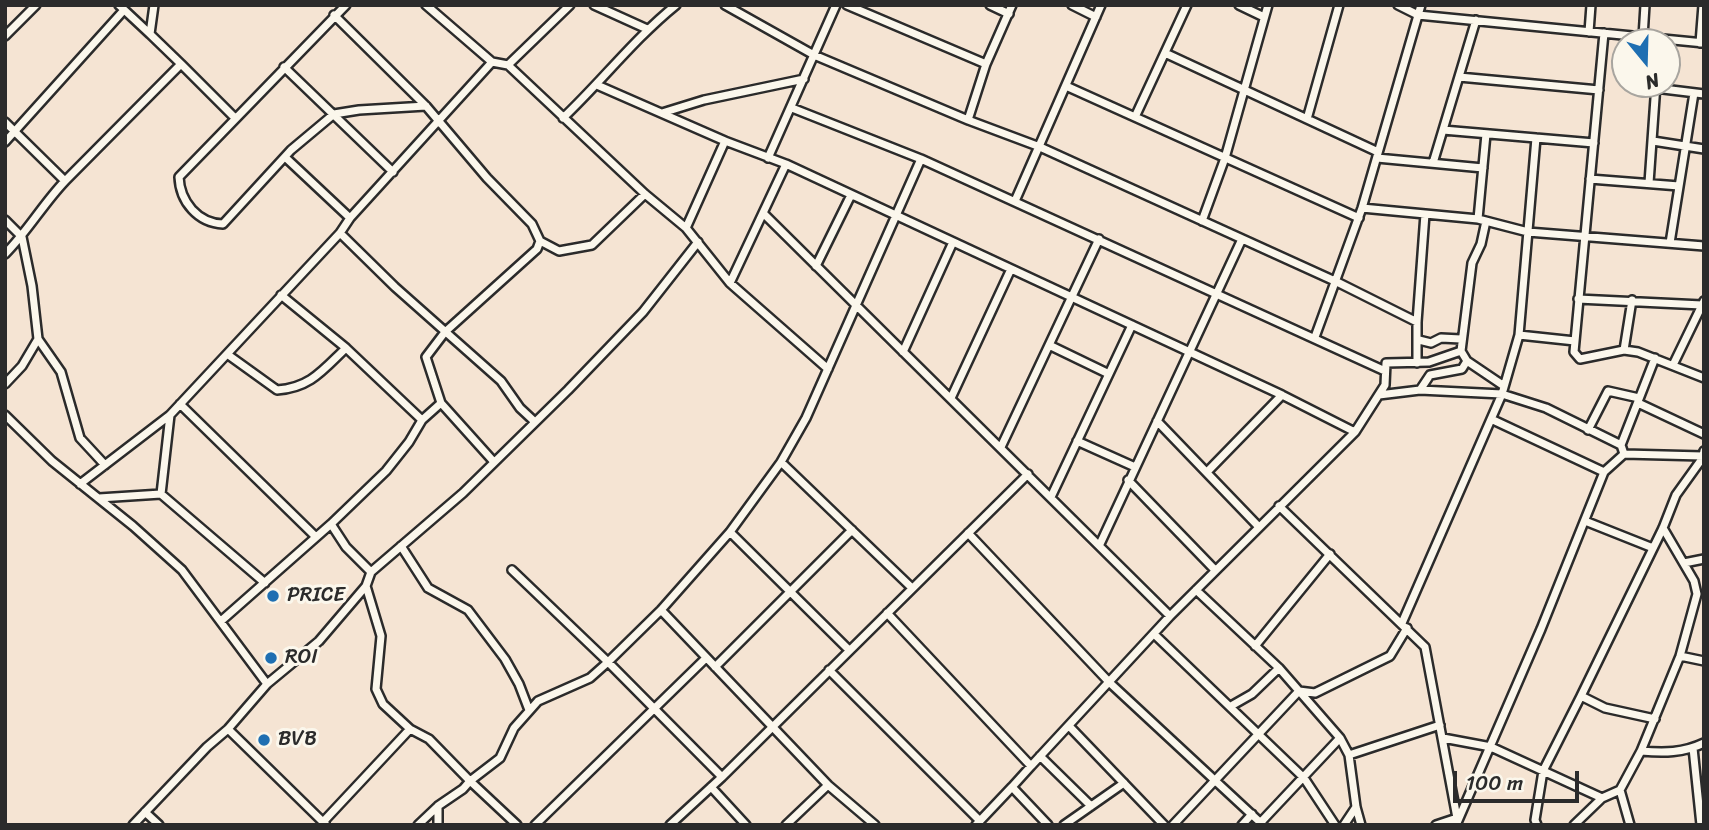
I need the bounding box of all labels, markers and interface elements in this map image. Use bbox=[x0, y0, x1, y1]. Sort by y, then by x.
north arrow bbox=[1611, 28, 1681, 98]
text: N bbox=[1641, 64, 1664, 99]
place label: PRICE bbox=[287, 583, 345, 609]
marker: PRICE bbox=[265, 588, 281, 604]
place label: ROI bbox=[285, 645, 318, 671]
marker: ROI bbox=[263, 650, 279, 666]
place label: BVB bbox=[278, 727, 317, 753]
marker: BVB bbox=[256, 732, 272, 748]
scale bar bbox=[1457, 756, 1583, 800]
text: 100 m bbox=[1466, 764, 1523, 802]

